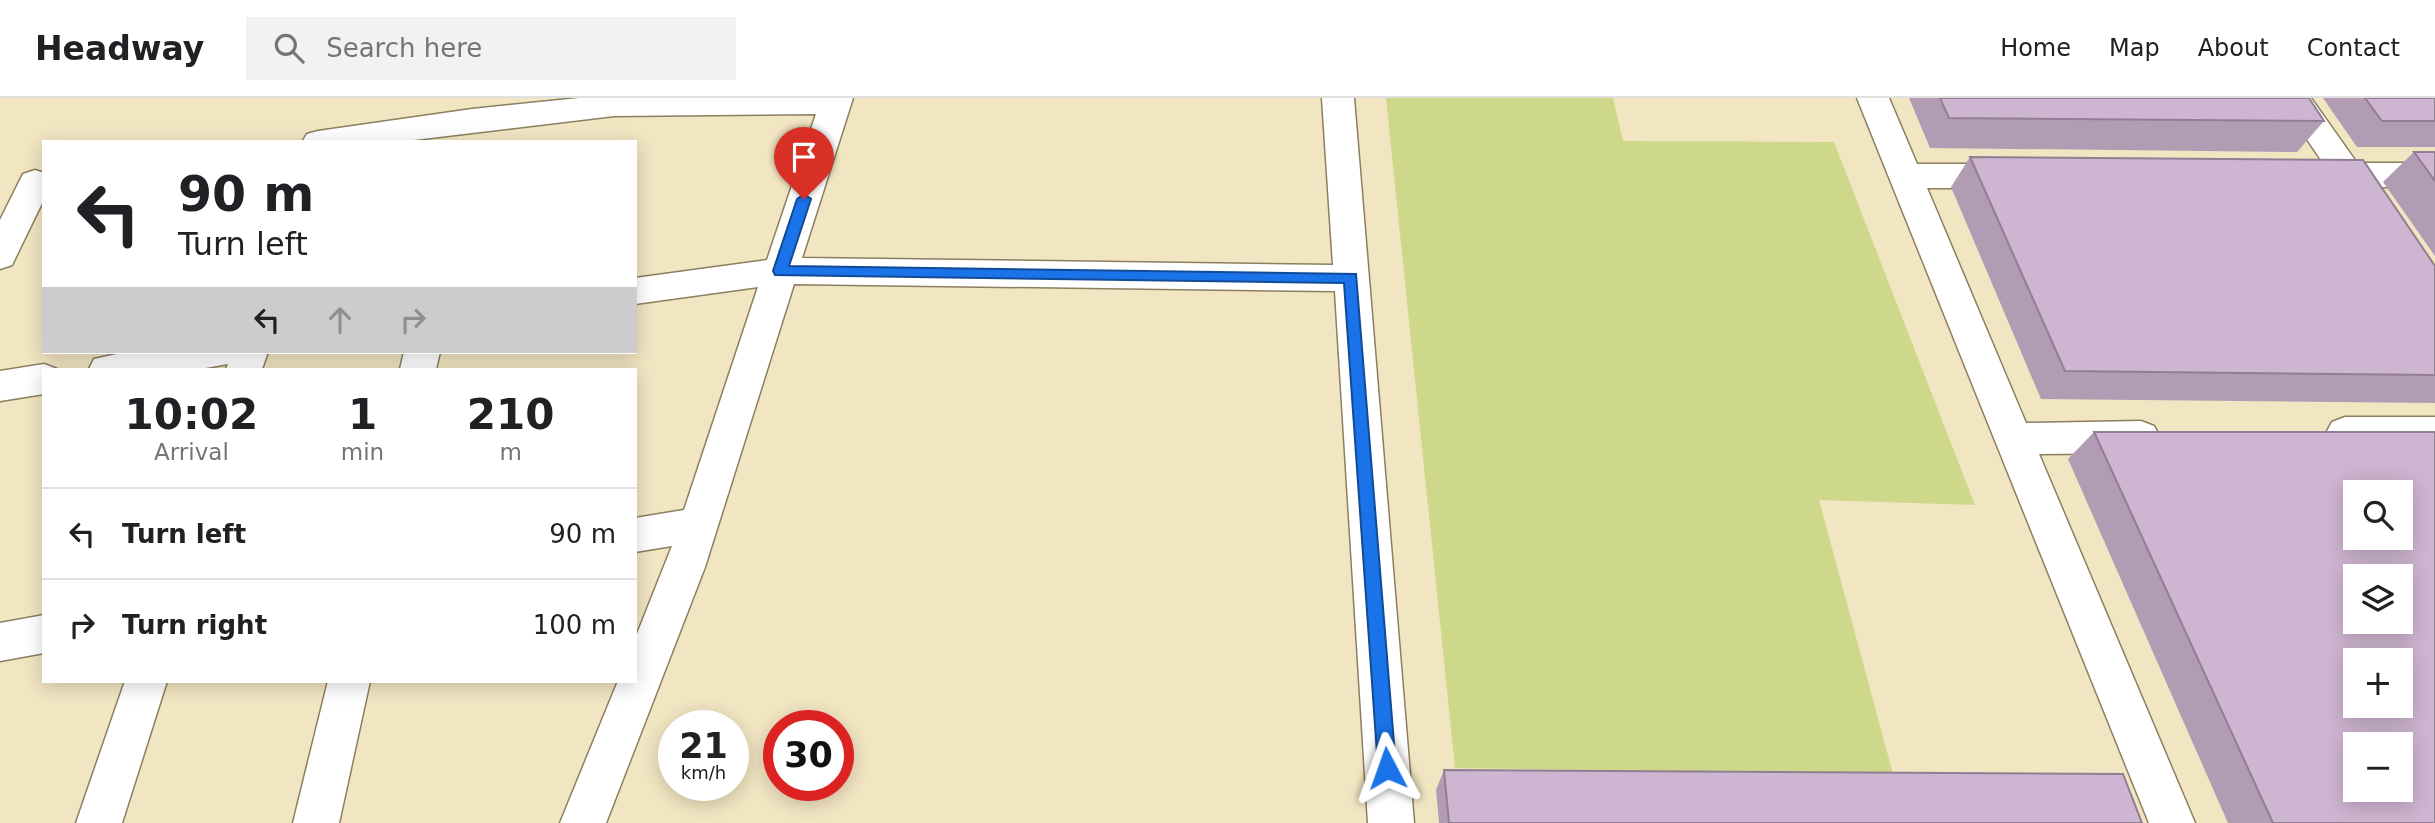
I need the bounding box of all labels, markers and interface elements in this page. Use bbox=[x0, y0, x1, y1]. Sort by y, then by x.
search box bbox=[246, 17, 736, 80]
text: Headway bbox=[35, 29, 204, 68]
icon: search bbox=[270, 29, 308, 67]
text: Search here bbox=[326, 33, 482, 63]
text: Home bbox=[2000, 34, 2071, 62]
text: Map bbox=[2109, 34, 2160, 62]
text: About bbox=[2198, 34, 2269, 62]
text: Contact bbox=[2307, 34, 2400, 62]
pin bbox=[774, 127, 834, 199]
icon: arrive bbox=[785, 138, 823, 176]
text: 90 m bbox=[178, 166, 314, 223]
icon: left bbox=[63, 168, 154, 259]
text: Turn left bbox=[178, 225, 308, 263]
icon: left bbox=[248, 301, 286, 339]
icon: ahead bbox=[321, 301, 359, 339]
icon: right bbox=[394, 301, 432, 339]
text: 10:02 bbox=[125, 390, 258, 439]
text: 1 bbox=[348, 390, 377, 439]
text: 210 bbox=[467, 390, 554, 439]
text: Arrival bbox=[154, 439, 229, 465]
text: min bbox=[341, 439, 384, 465]
text: m bbox=[499, 439, 522, 465]
map controls bbox=[2343, 480, 2413, 802]
button: search bbox=[2343, 480, 2413, 550]
icon: left bbox=[63, 515, 101, 553]
text: Turn left bbox=[122, 519, 246, 549]
text: 90 m bbox=[549, 519, 616, 549]
button: layers bbox=[2343, 564, 2413, 634]
icon: right bbox=[63, 606, 101, 644]
text: Turn right bbox=[122, 610, 267, 640]
text: 100 m bbox=[533, 610, 616, 640]
button: + bbox=[2343, 648, 2413, 718]
speed limit sign: 30 bbox=[763, 710, 854, 801]
text: 21 bbox=[679, 726, 728, 766]
position arrow bbox=[1350, 731, 1424, 805]
button: − bbox=[2343, 732, 2413, 802]
text: km/h bbox=[681, 762, 726, 783]

